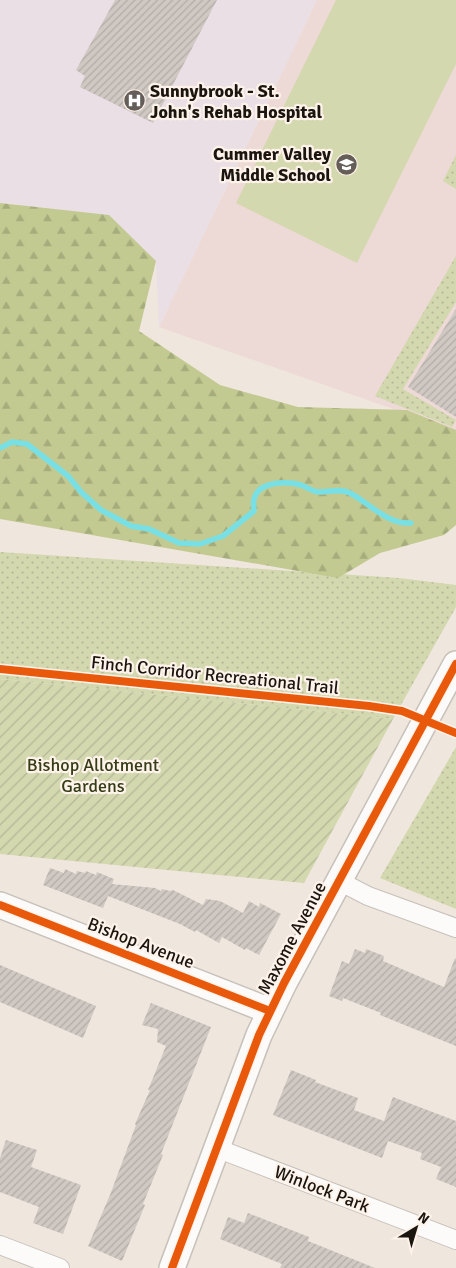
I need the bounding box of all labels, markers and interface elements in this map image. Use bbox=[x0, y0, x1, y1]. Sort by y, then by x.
place label: Sunnybrook - St. John's Rehab Hospital bbox=[150, 80, 323, 123]
hospital icon: Sunnybrook - St. John's Rehab Hospital bbox=[122, 89, 146, 113]
place label: Cummer Valley Middle School bbox=[213, 143, 331, 186]
school or university icon: Cummer Valley Middle School bbox=[335, 152, 359, 176]
street label: Finch Corridor Recreational Trail bbox=[90, 651, 340, 699]
park label: Bishop Allotment Gardens bbox=[27, 754, 159, 797]
street label: Maxome Avenue bbox=[253, 878, 331, 998]
street label: Bishop Avenue bbox=[84, 913, 198, 973]
street label: Winlock Park bbox=[271, 1161, 373, 1217]
north arrow bbox=[391, 1203, 441, 1253]
text: N bbox=[415, 1208, 433, 1228]

